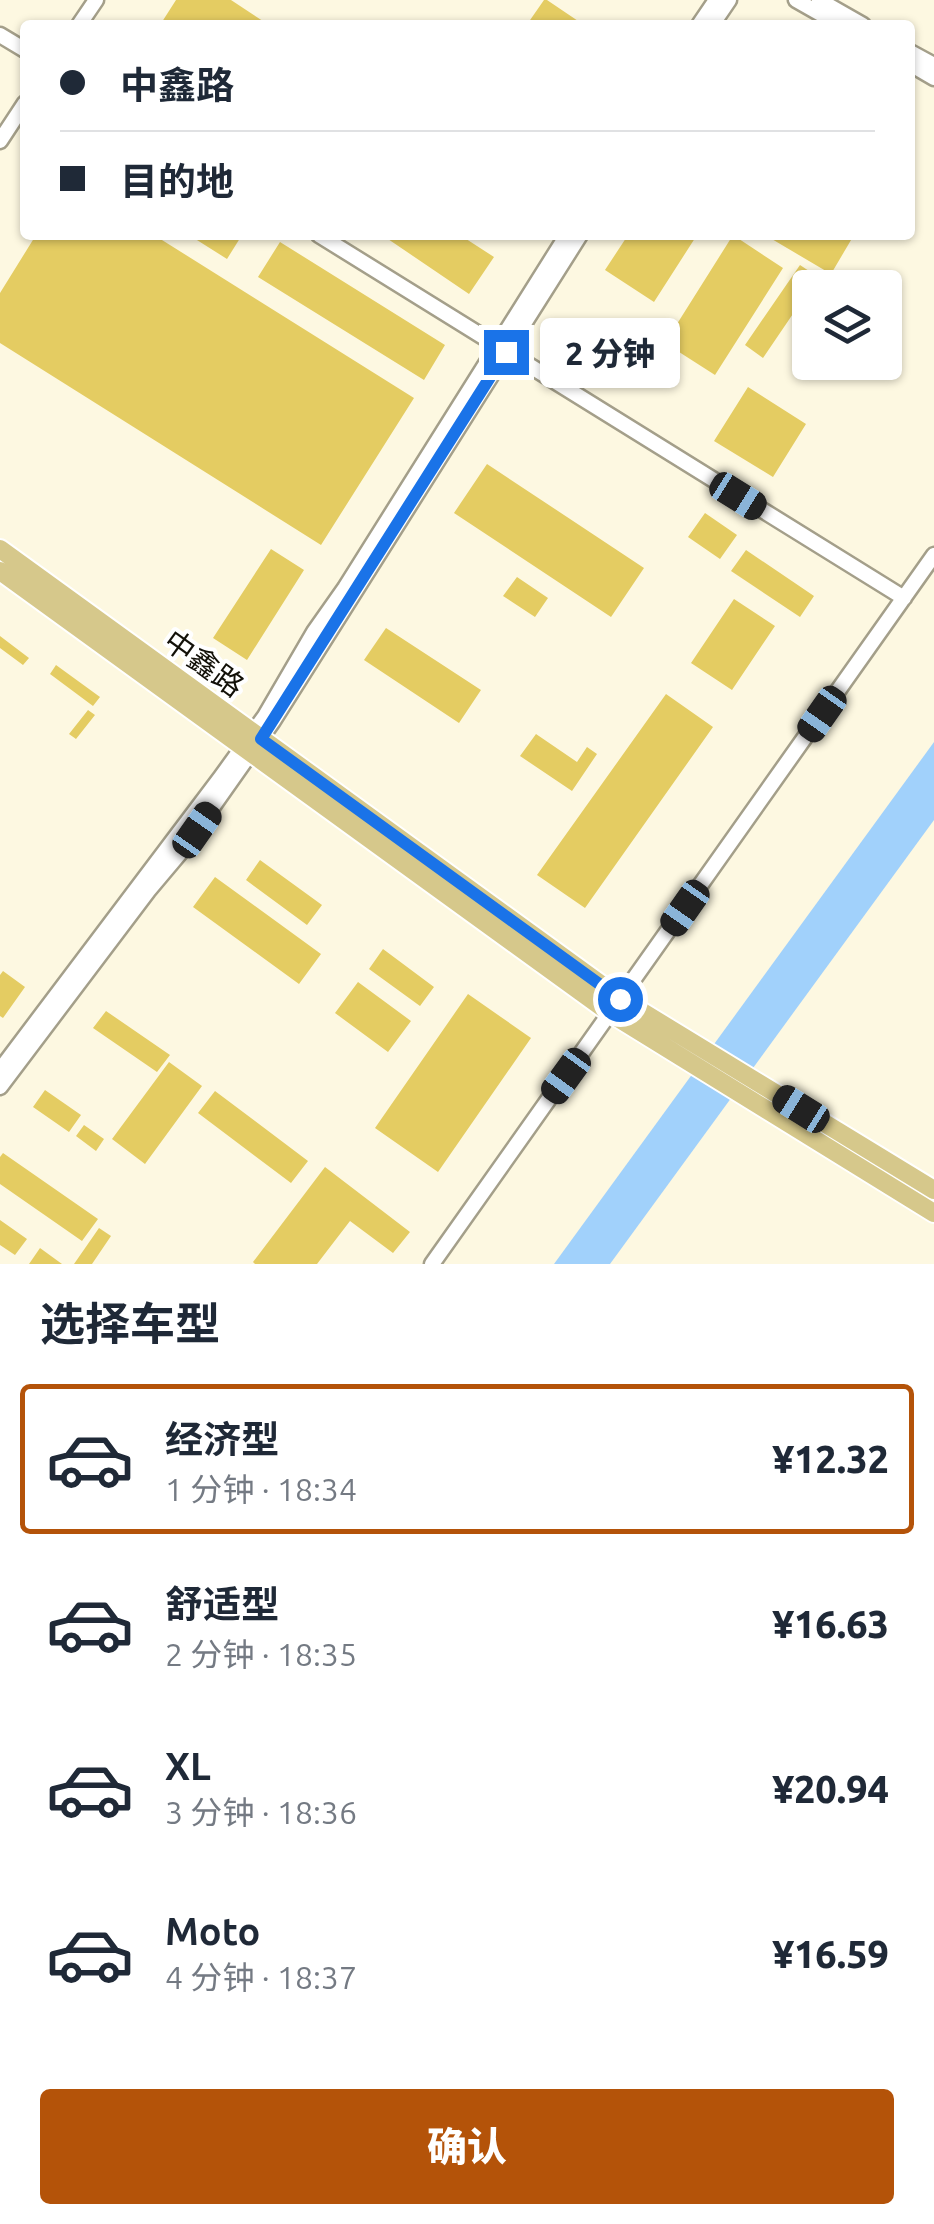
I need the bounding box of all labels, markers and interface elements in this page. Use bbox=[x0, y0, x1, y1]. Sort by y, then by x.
text: 中鑫路 bbox=[120, 64, 234, 106]
text: 目的地 bbox=[120, 160, 234, 202]
map controls bbox=[792, 270, 902, 380]
button: layers bbox=[792, 270, 902, 380]
callout: 2 分钟 bbox=[541, 317, 681, 387]
route end bbox=[484, 330, 529, 375]
text: 2 分钟 bbox=[565, 335, 655, 371]
car bbox=[705, 467, 771, 525]
street label: 中鑫路 bbox=[158, 623, 250, 703]
car bbox=[793, 681, 851, 747]
car bbox=[168, 797, 226, 863]
car bbox=[656, 875, 714, 941]
route start bbox=[598, 977, 643, 1022]
car bbox=[536, 1043, 596, 1109]
car bbox=[768, 1080, 834, 1138]
text: 选择车型 bbox=[40, 1298, 220, 1349]
icon: car bbox=[45, 1414, 135, 1504]
text: 经济型 bbox=[165, 1418, 279, 1460]
text: ¥12.32 bbox=[772, 1438, 889, 1480]
text: 1 分钟 · 18:34 bbox=[165, 1471, 357, 1507]
icon: car bbox=[45, 1579, 135, 1669]
text: 舒适型 bbox=[165, 1583, 279, 1625]
text: ¥16.63 bbox=[772, 1603, 889, 1645]
text: 2 分钟 · 18:35 bbox=[165, 1636, 357, 1672]
icon: car bbox=[45, 1744, 135, 1834]
text: XL bbox=[165, 1745, 211, 1787]
text: ¥20.94 bbox=[772, 1768, 889, 1810]
text: 3 分钟 · 18:36 bbox=[165, 1794, 357, 1830]
icon: car bbox=[45, 1909, 135, 1999]
text: Moto bbox=[165, 1910, 260, 1952]
text: ¥16.59 bbox=[772, 1933, 889, 1975]
text: 4 分钟 · 18:37 bbox=[165, 1959, 357, 1995]
button: 确认 bbox=[40, 2089, 894, 2204]

